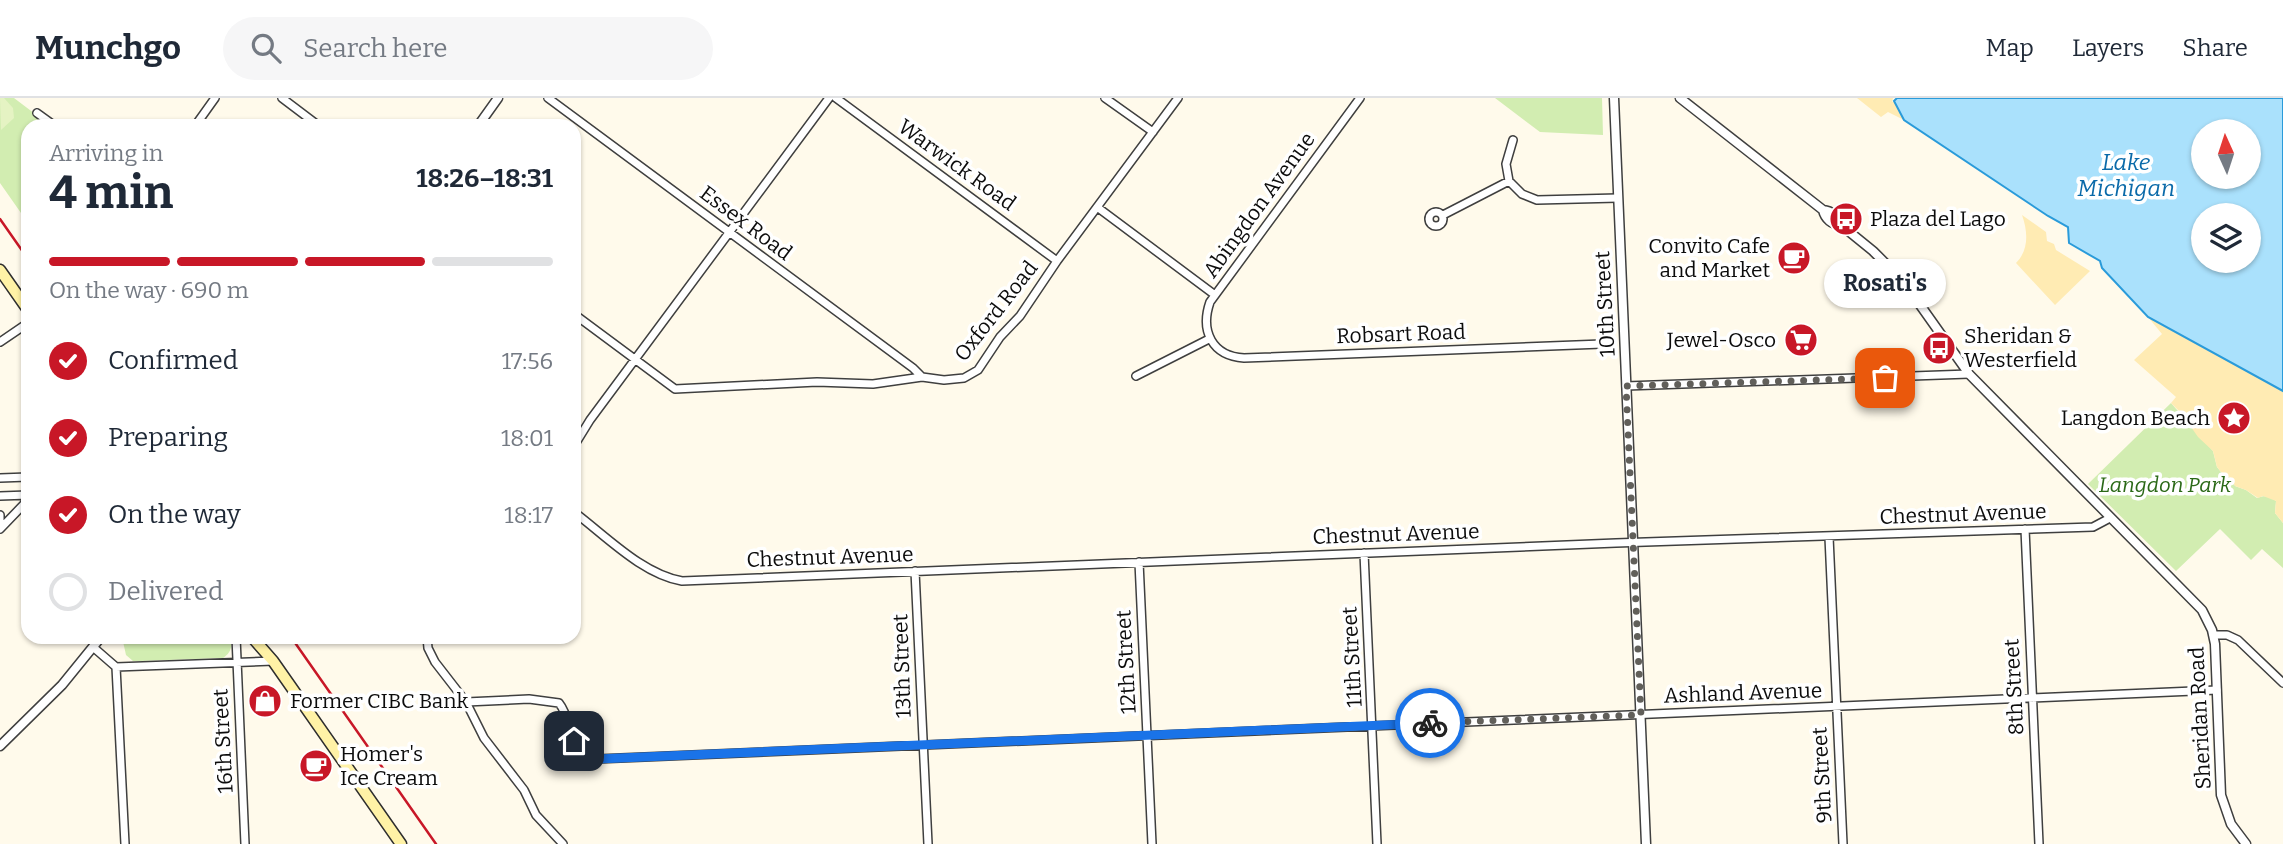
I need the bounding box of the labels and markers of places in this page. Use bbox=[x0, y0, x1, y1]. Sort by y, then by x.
bus stop icon: Plaza del Lago bbox=[1827, 200, 1865, 238]
place label: Plaza del Lago bbox=[1870, 206, 2006, 232]
place label: Convito Cafe and Market bbox=[1648, 233, 1770, 283]
cafe icon: Convito Cafe and Market bbox=[1775, 239, 1813, 277]
callout: Rosati's bbox=[1824, 259, 1946, 308]
supermarket icon: Jewel-Osco bbox=[1782, 321, 1820, 359]
place label: Sheridan & Westerfield bbox=[1964, 323, 2077, 373]
place label: Jewel-Osco bbox=[1666, 327, 1776, 353]
bus stop icon: Sheridan & Westerfield bbox=[1920, 329, 1958, 367]
pin bbox=[1855, 348, 1915, 408]
place icon: Langdon Beach bbox=[2215, 399, 2253, 437]
place label: Langdon Beach bbox=[2061, 405, 2210, 431]
shop icon: Former CIBC Bank bbox=[246, 682, 284, 720]
place label: Former CIBC Bank bbox=[290, 688, 469, 714]
pin bbox=[544, 711, 604, 771]
place label: Homer's Ice Cream bbox=[340, 741, 438, 791]
cafe icon: Homer's Ice Cream bbox=[297, 747, 335, 785]

